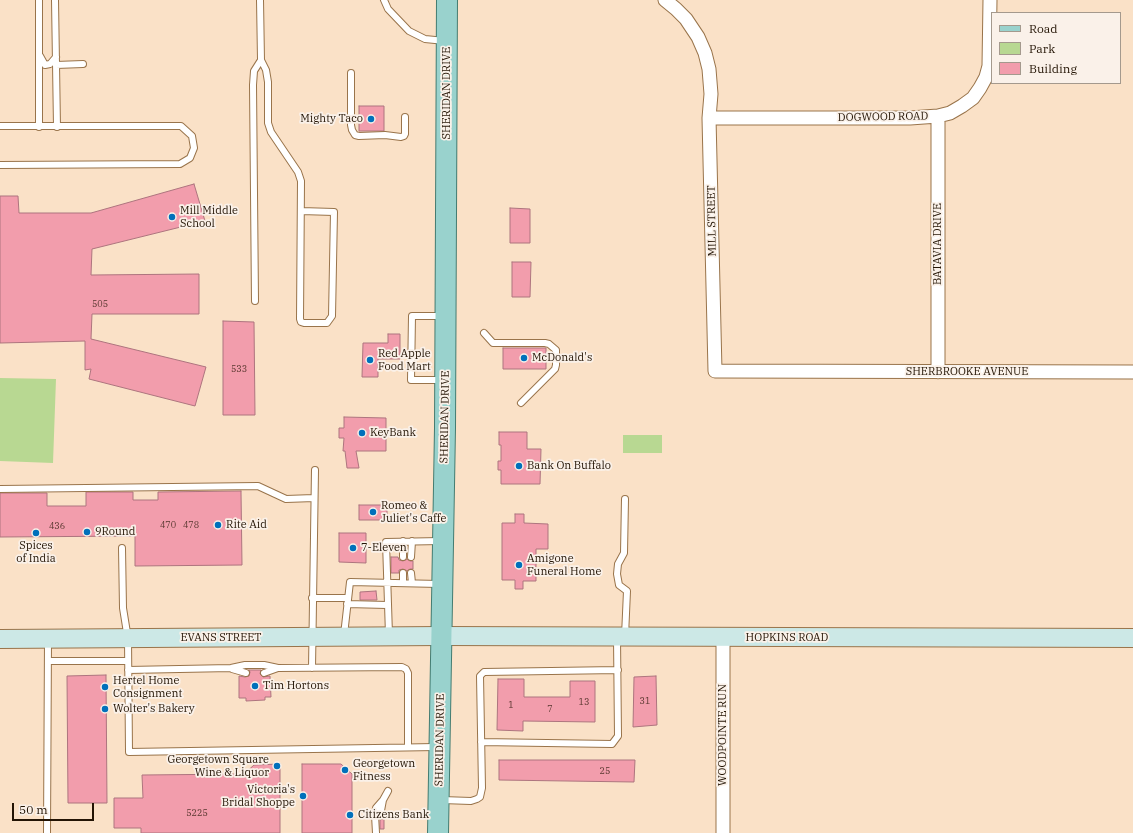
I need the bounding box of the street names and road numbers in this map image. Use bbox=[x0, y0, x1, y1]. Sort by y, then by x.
street label: SHERIDAN DRIVE bbox=[440, 47, 454, 139]
street label: DOGWOOD ROAD bbox=[838, 110, 928, 124]
street label: MILL STREET bbox=[705, 185, 719, 257]
street label: BATAVIA DRIVE bbox=[931, 203, 945, 285]
street label: SHERBROOKE AVENUE bbox=[906, 365, 1028, 379]
street label: SHERIDAN DRIVE bbox=[438, 370, 452, 464]
street label: EVANS STREET bbox=[181, 631, 261, 645]
street label: HOPKINS ROAD bbox=[746, 631, 828, 645]
street label: WOODPOINTE RUN bbox=[716, 684, 730, 786]
street label: SHERIDAN DRIVE bbox=[433, 693, 447, 787]

